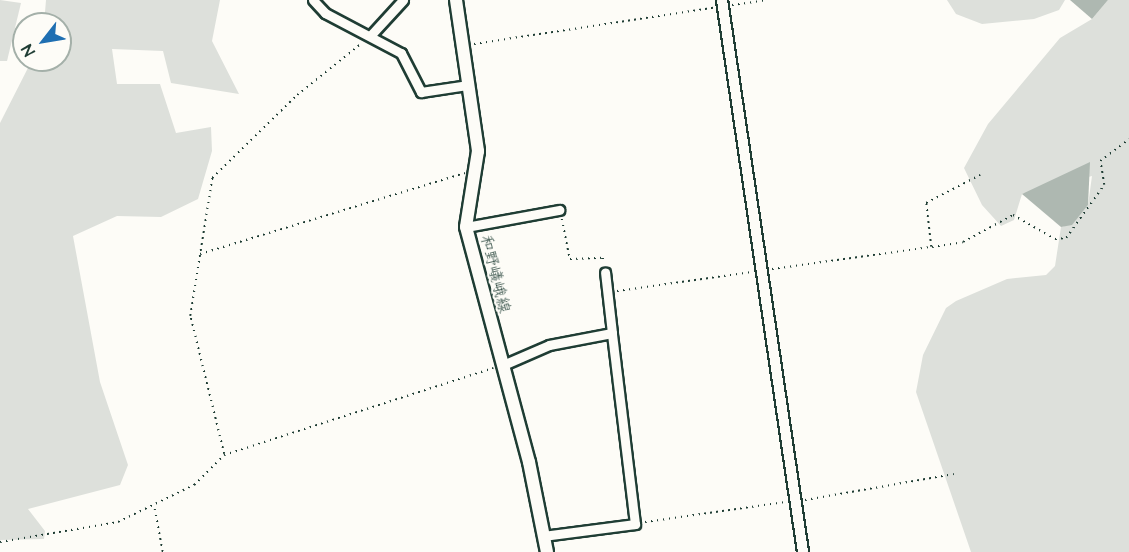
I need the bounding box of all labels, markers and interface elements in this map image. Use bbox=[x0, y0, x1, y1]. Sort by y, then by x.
north arrow bbox=[12, 12, 72, 72]
text: N bbox=[16, 40, 40, 60]
street label: 和野嶬峨線 bbox=[476, 233, 514, 315]

